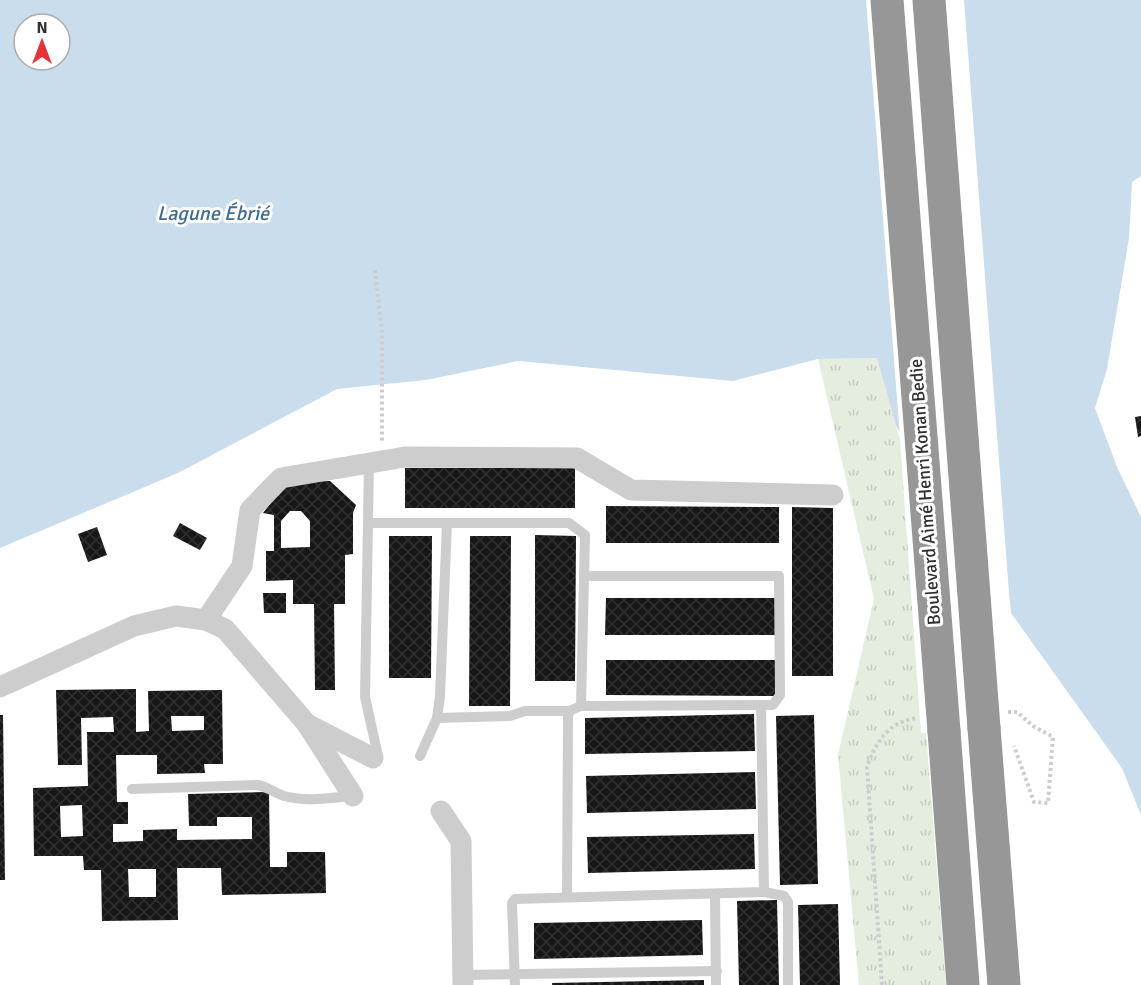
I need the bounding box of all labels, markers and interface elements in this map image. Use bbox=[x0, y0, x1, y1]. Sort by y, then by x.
north arrow bbox=[12, 12, 72, 72]
text: N bbox=[36, 18, 48, 38]
water label: Lagune Ébrié bbox=[157, 201, 271, 226]
street label: Boulevard Aimé Henri Konan Bedie bbox=[905, 358, 945, 626]

